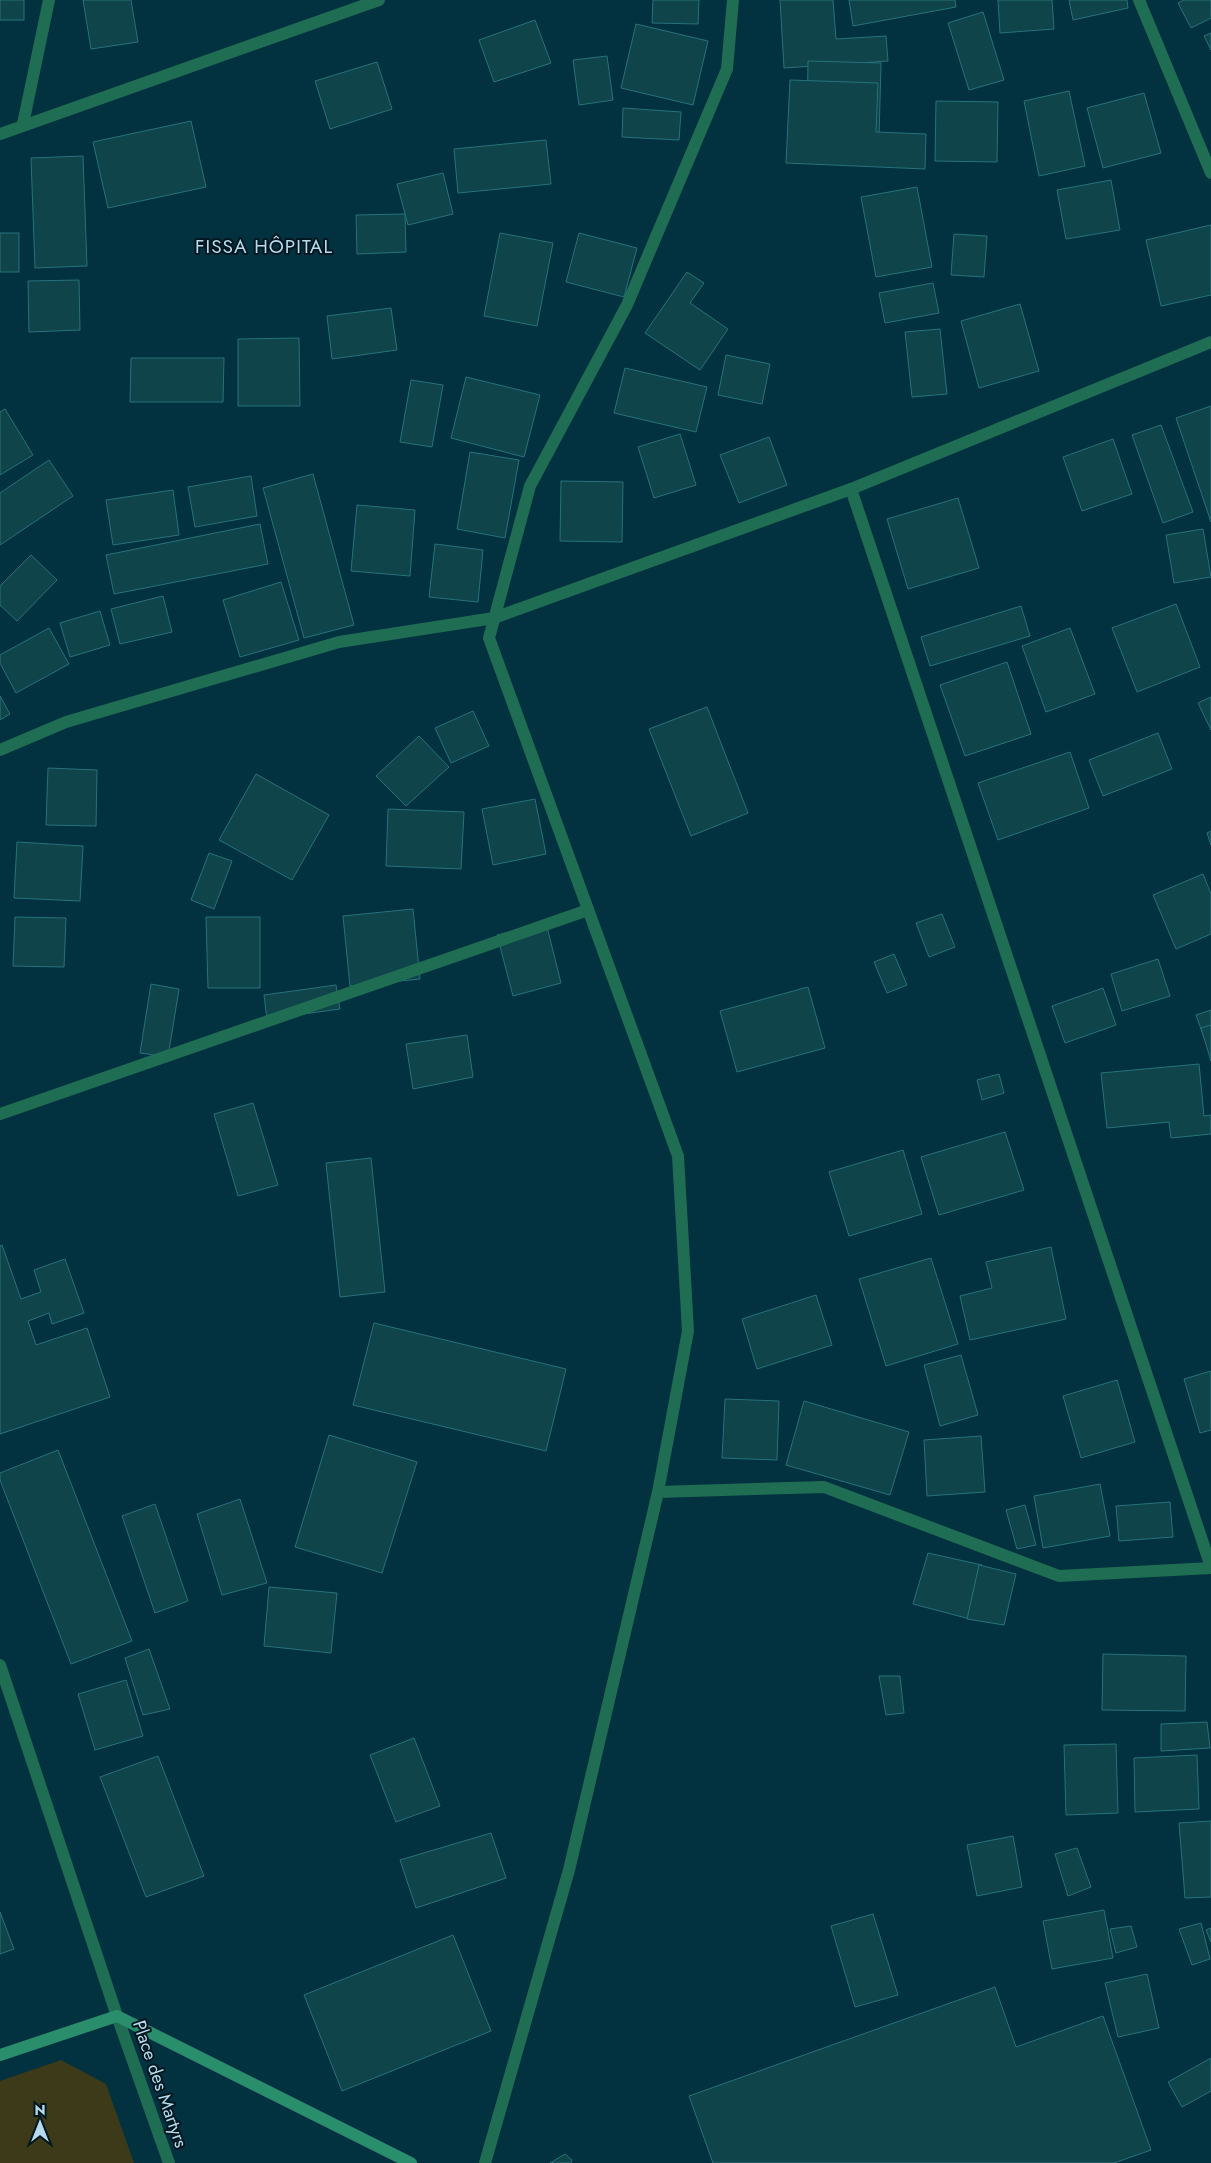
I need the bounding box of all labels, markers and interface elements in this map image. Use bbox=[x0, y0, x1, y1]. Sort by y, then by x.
district label: FISSA HÔPITAL bbox=[195, 233, 333, 260]
street label: Place des Martyrs bbox=[126, 2017, 194, 2151]
north arrow bbox=[15, 2098, 65, 2148]
text: N bbox=[34, 2100, 46, 2120]

